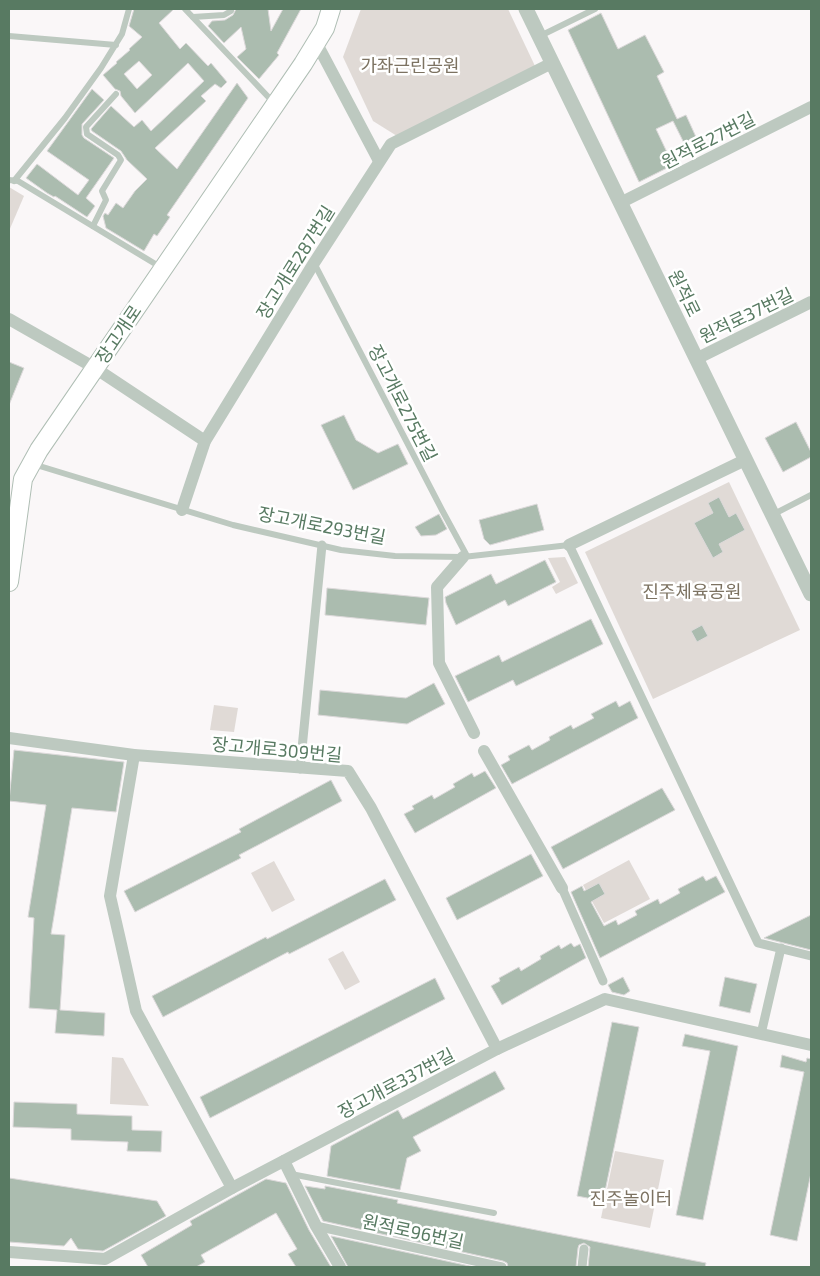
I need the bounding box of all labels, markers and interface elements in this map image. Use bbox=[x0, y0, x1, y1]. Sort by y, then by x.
park label: 가좌근린공원 bbox=[360, 54, 460, 76]
street label: 원적로27번길 bbox=[658, 107, 758, 173]
street label: 장고개로287번길 bbox=[251, 201, 339, 323]
street label: 원적로 bbox=[664, 266, 706, 320]
street label: 원적로37번길 bbox=[695, 283, 797, 347]
street label: 장고개로 bbox=[90, 300, 146, 368]
street label: 장고개로275번길 bbox=[364, 341, 442, 465]
street label: 장고개로293번길 bbox=[256, 502, 388, 548]
park label: 진주체육공원 bbox=[642, 580, 742, 602]
street label: 장고개로309번길 bbox=[211, 732, 343, 766]
street label: 장고개로337번길 bbox=[334, 1043, 458, 1123]
park label: 진주놀이터 bbox=[590, 1187, 672, 1209]
street label: 원적로96번길 bbox=[360, 1209, 466, 1253]

